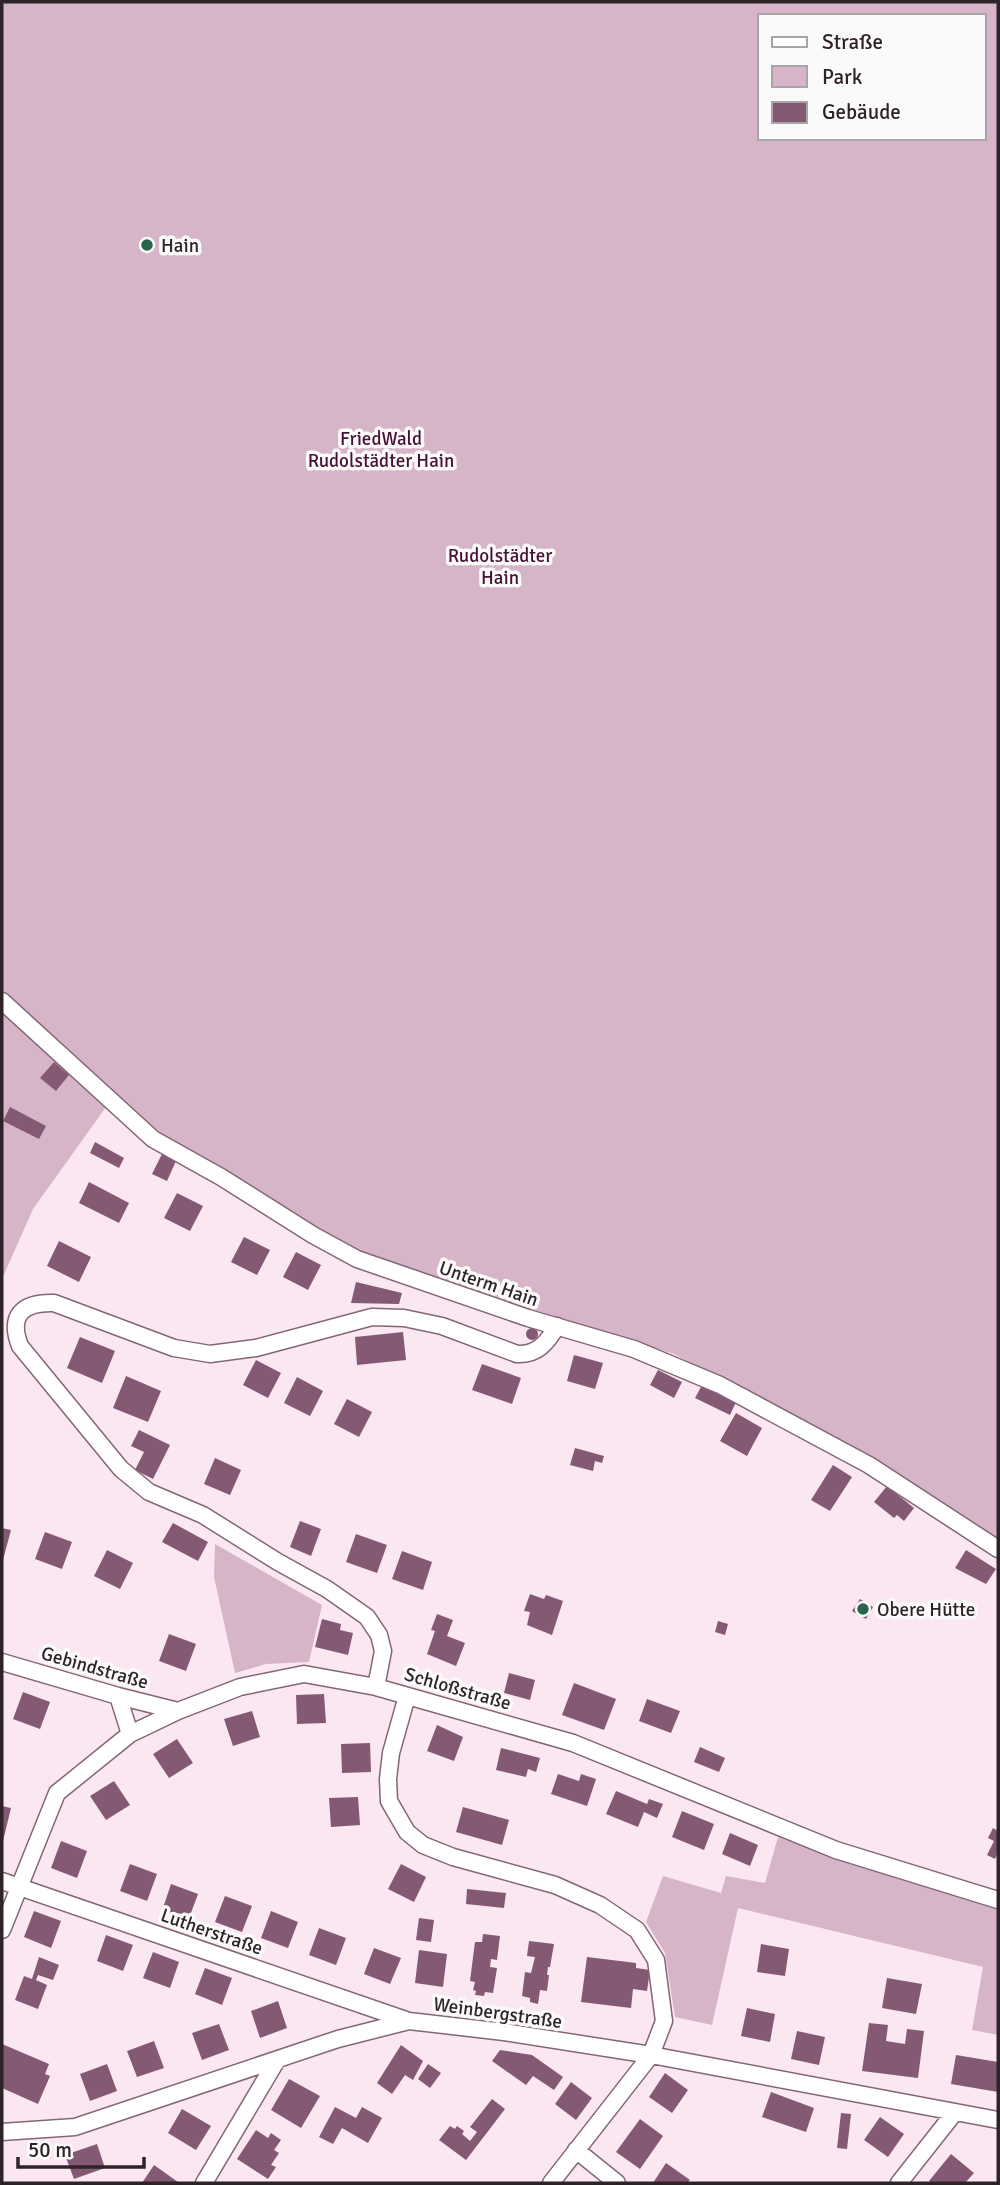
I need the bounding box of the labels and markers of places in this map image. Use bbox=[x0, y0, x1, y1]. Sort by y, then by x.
place label: Hain bbox=[161, 234, 199, 258]
marker: Hain bbox=[139, 237, 155, 253]
place label: Obere Hütte bbox=[877, 1598, 975, 1622]
marker: Obere Hütte bbox=[855, 1601, 871, 1617]

